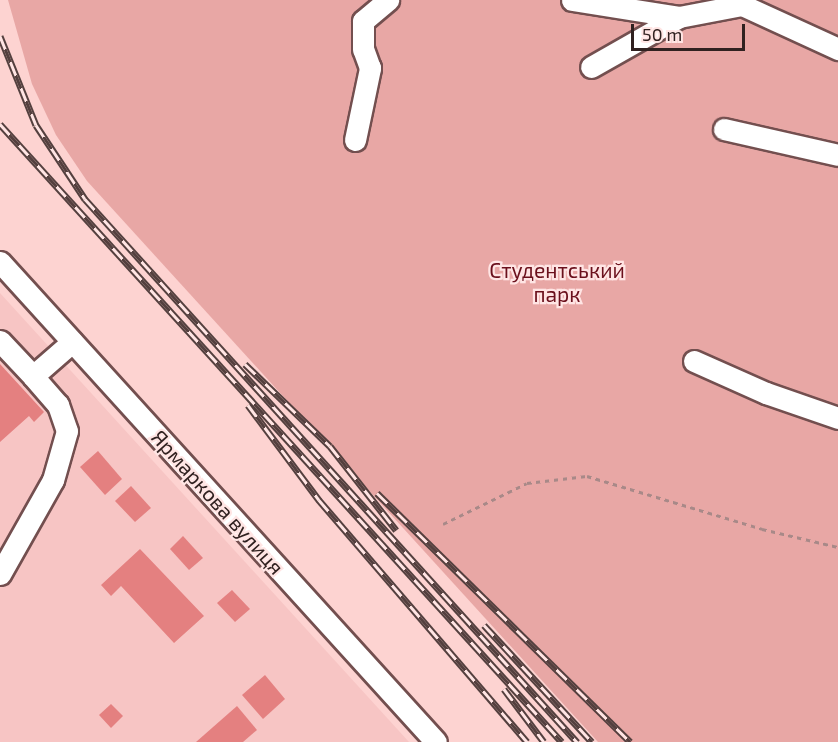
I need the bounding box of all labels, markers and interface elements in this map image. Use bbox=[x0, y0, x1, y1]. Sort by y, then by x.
scale bar bbox=[634, 12, 748, 50]
text: 50 m bbox=[642, 23, 682, 45]
park label: Студентський парк bbox=[489, 257, 625, 307]
street label: Ярмаркова вулиця bbox=[147, 425, 289, 579]

